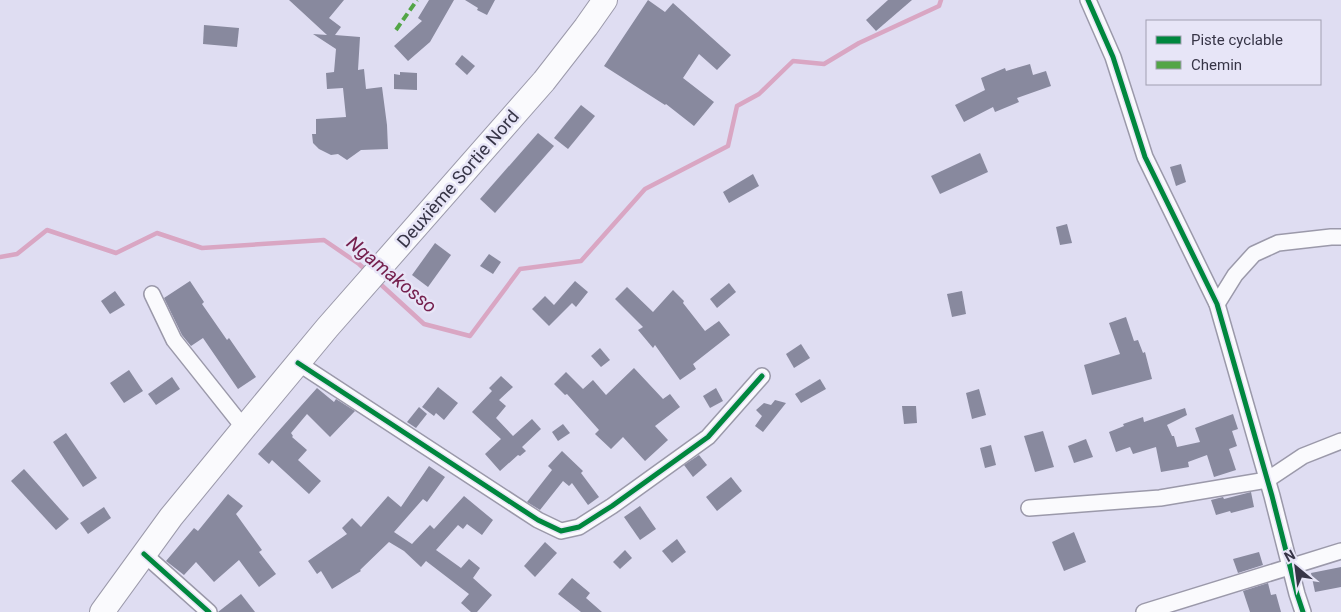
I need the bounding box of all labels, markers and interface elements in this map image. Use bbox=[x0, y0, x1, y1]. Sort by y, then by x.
legend bbox=[1146, 20, 1321, 85]
text: Piste cyclable bbox=[1191, 31, 1283, 49]
text: Chemin bbox=[1191, 56, 1242, 74]
street label: Deuxième Sortie Nord bbox=[392, 106, 523, 252]
water label: Ngamakosso bbox=[342, 231, 441, 318]
north arrow bbox=[1271, 542, 1321, 592]
text: N bbox=[1281, 546, 1298, 565]

